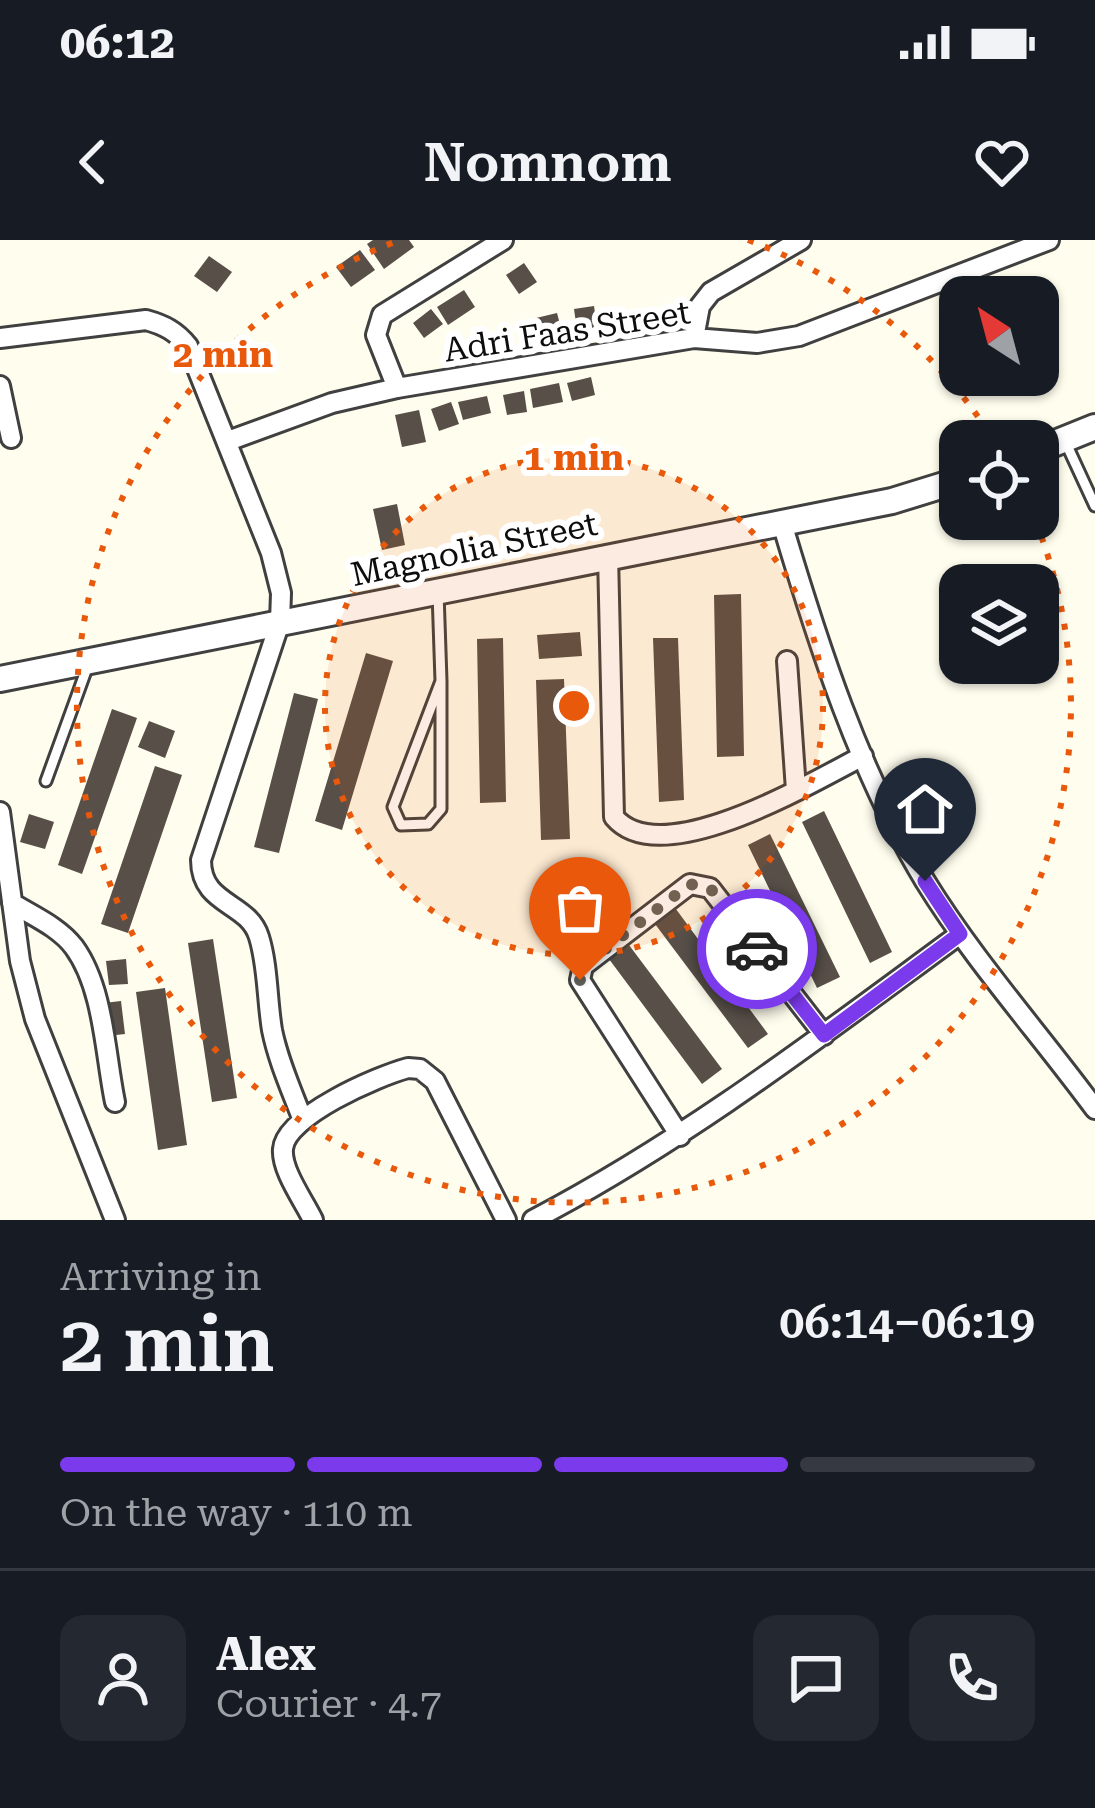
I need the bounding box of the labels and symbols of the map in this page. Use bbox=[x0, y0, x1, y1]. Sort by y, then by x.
north arrow bbox=[939, 276, 1059, 396]
street label: Adri Faas Street bbox=[441, 292, 693, 370]
text: 2 min bbox=[173, 334, 273, 376]
text: 1 min bbox=[524, 437, 624, 479]
street label: Magnolia Street bbox=[347, 504, 601, 594]
centre of rings bbox=[553, 685, 595, 727]
pin bbox=[874, 758, 976, 881]
pin bbox=[529, 857, 631, 980]
courier bbox=[697, 889, 817, 1009]

